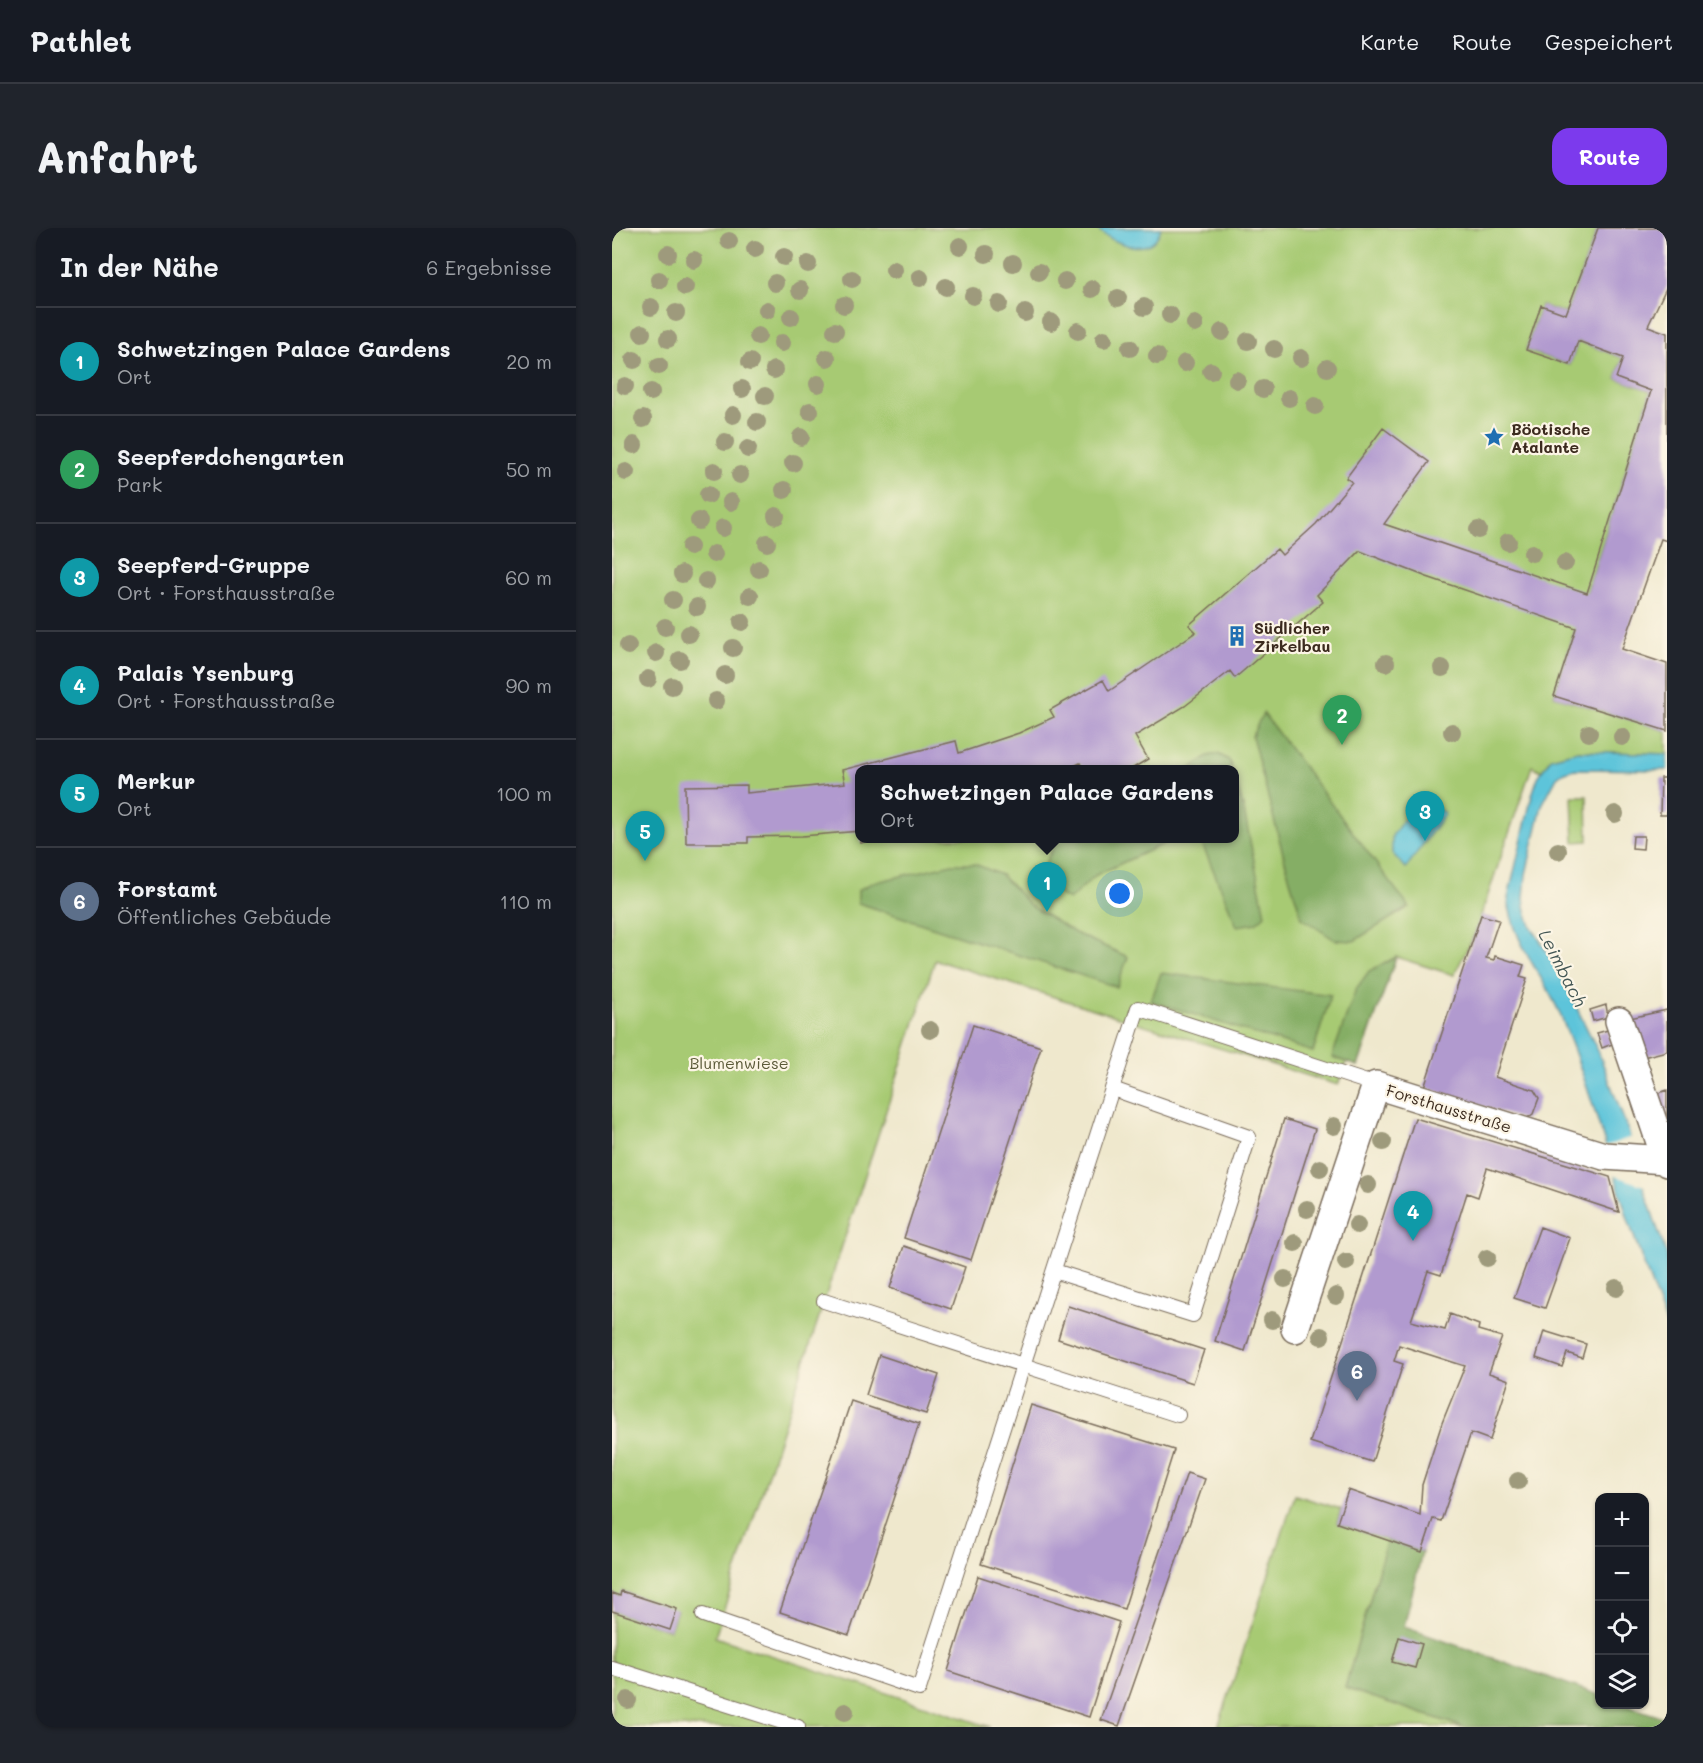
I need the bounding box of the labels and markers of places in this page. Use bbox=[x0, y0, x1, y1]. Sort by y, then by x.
place label: Böotische Atalante bbox=[1511, 418, 1590, 457]
place icon: Böotische Atalante bbox=[1482, 425, 1506, 449]
place label: Südlicher Zirkelbau bbox=[1254, 617, 1331, 656]
building icon: Südlicher Zirkelbau bbox=[1225, 624, 1249, 648]
pin: 2 bbox=[1322, 696, 1362, 745]
pin: 3 bbox=[1406, 792, 1444, 841]
pin: 5 bbox=[626, 812, 664, 861]
pin: 1 bbox=[1028, 862, 1066, 912]
pin: 4 bbox=[1394, 1192, 1432, 1241]
pin: 6 bbox=[1338, 1352, 1376, 1401]

